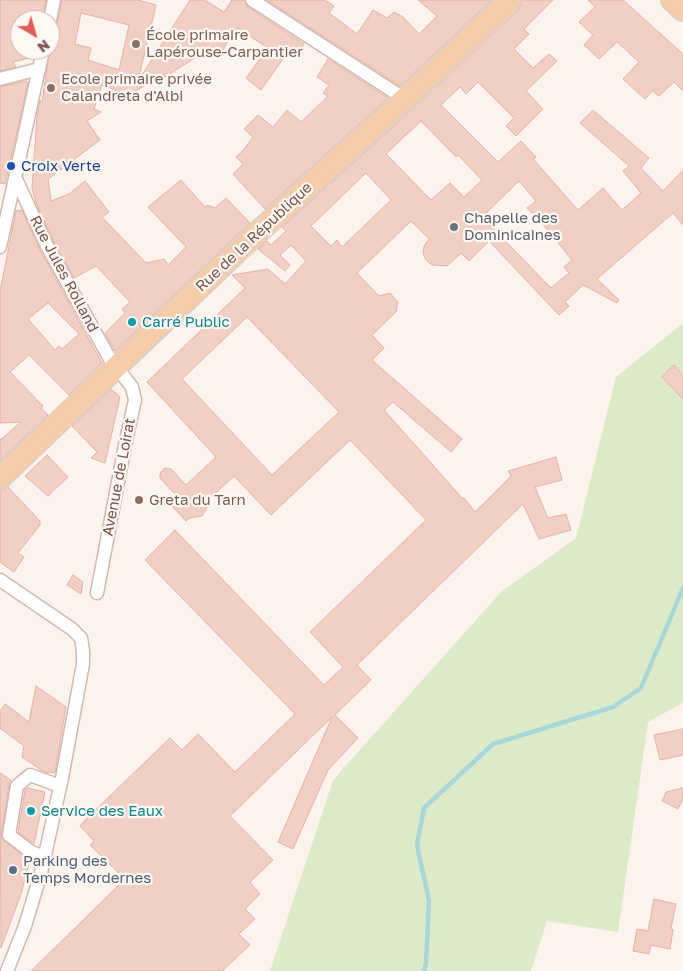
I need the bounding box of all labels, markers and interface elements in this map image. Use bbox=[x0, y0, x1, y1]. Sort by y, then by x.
north arrow bbox=[10, 10, 60, 60]
place label: École primaire Lapérouse-Carpantier bbox=[146, 26, 303, 61]
text: N bbox=[35, 36, 53, 56]
marker: École primaire Lapérouse-Carpantier bbox=[130, 38, 142, 50]
place label: Ecole primaire privée Calandreta d'Albi bbox=[61, 70, 212, 105]
marker: Ecole primaire privée Calandreta d'Albi bbox=[45, 82, 57, 94]
place label: Croix Verte bbox=[21, 157, 101, 175]
marker: Croix Verte bbox=[5, 160, 17, 172]
street label: Rue de la République bbox=[192, 179, 316, 295]
place label: Chapelle des Dominicaines bbox=[464, 209, 561, 244]
street label: Rue Jules Rolland bbox=[26, 213, 102, 335]
marker: Chapelle des Dominicaines bbox=[448, 221, 460, 233]
place label: Carré Public bbox=[142, 313, 230, 331]
marker: Carré Public bbox=[126, 316, 138, 328]
street label: Avenue de Loirat bbox=[99, 416, 139, 538]
place label: Greta du Tarn bbox=[149, 491, 246, 509]
marker: Greta du Tarn bbox=[133, 494, 145, 506]
place label: Service des Eaux bbox=[41, 802, 163, 820]
marker: Service des Eaux bbox=[25, 805, 37, 817]
place label: Parking des Temps Mordernes bbox=[23, 852, 151, 887]
marker: Parking des Temps Mordernes bbox=[7, 864, 19, 876]

